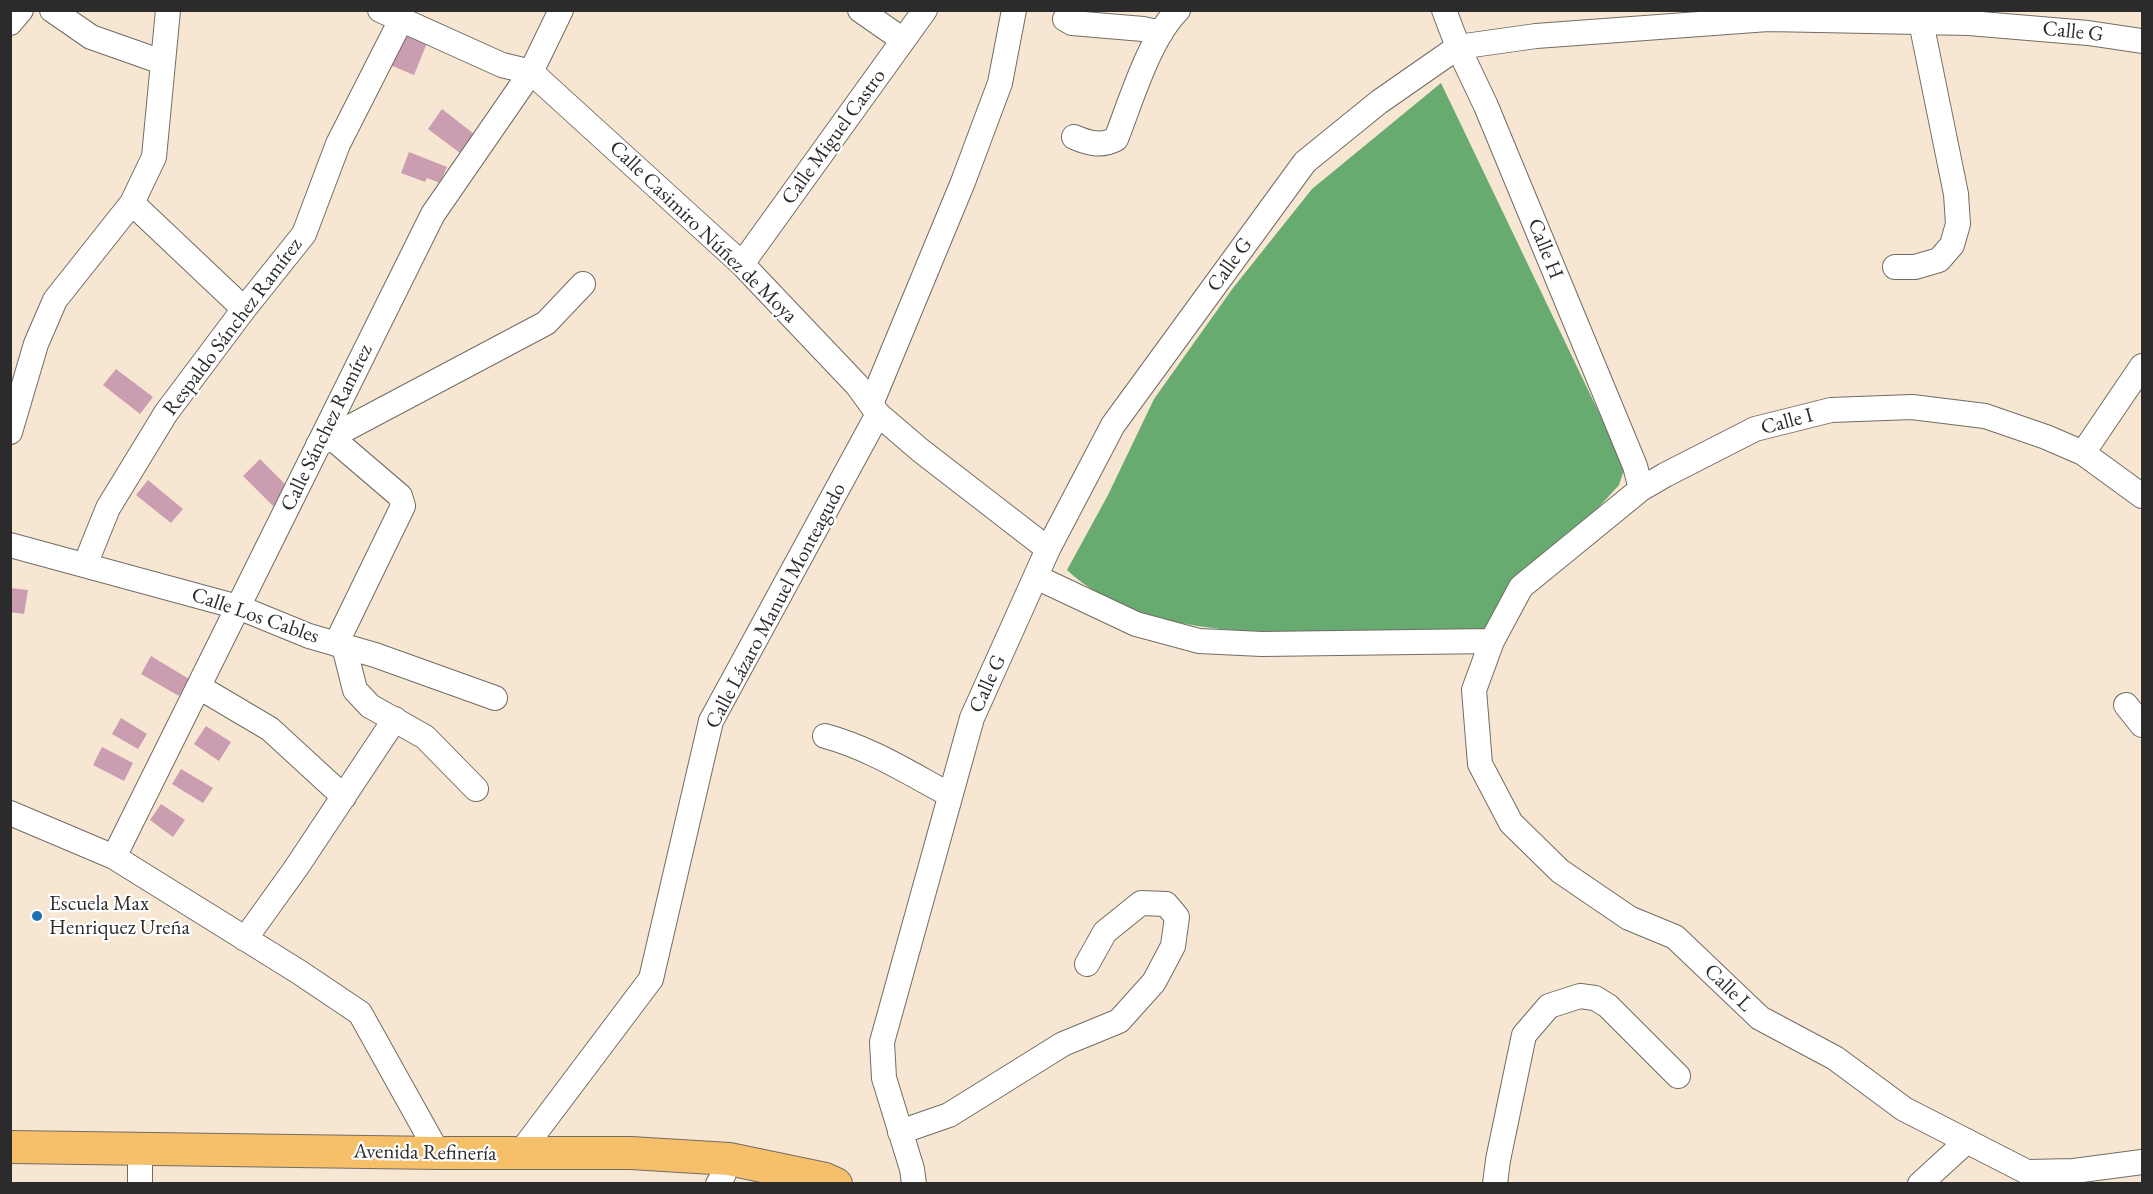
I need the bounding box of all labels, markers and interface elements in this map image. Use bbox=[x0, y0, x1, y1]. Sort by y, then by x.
street label: Calle G bbox=[2041, 16, 2105, 48]
street label: Calle Miguel Castro bbox=[776, 64, 892, 210]
street label: Calle Casimiro Núñez de Moya bbox=[604, 135, 802, 329]
street label: Calle H bbox=[1522, 215, 1568, 283]
street label: Respaldo Sánchez Ramírez bbox=[158, 233, 308, 421]
street label: Calle G bbox=[1202, 233, 1258, 297]
street label: Calle Sánchez Ramírez bbox=[276, 340, 378, 516]
street label: Calle I bbox=[1758, 403, 1816, 441]
street label: Calle Lázaro Manuel Monteagudo bbox=[700, 479, 852, 733]
street label: Calle Los Cables bbox=[188, 582, 322, 650]
street label: Calle G bbox=[964, 651, 1012, 717]
place label: Escuela Max Henriquez Ureña bbox=[49, 891, 190, 941]
marker: Escuela Max Henriquez Ureña bbox=[30, 909, 44, 923]
street label: Calle L bbox=[1698, 959, 1758, 1017]
street label: Avenida Refinería bbox=[353, 1139, 497, 1167]

